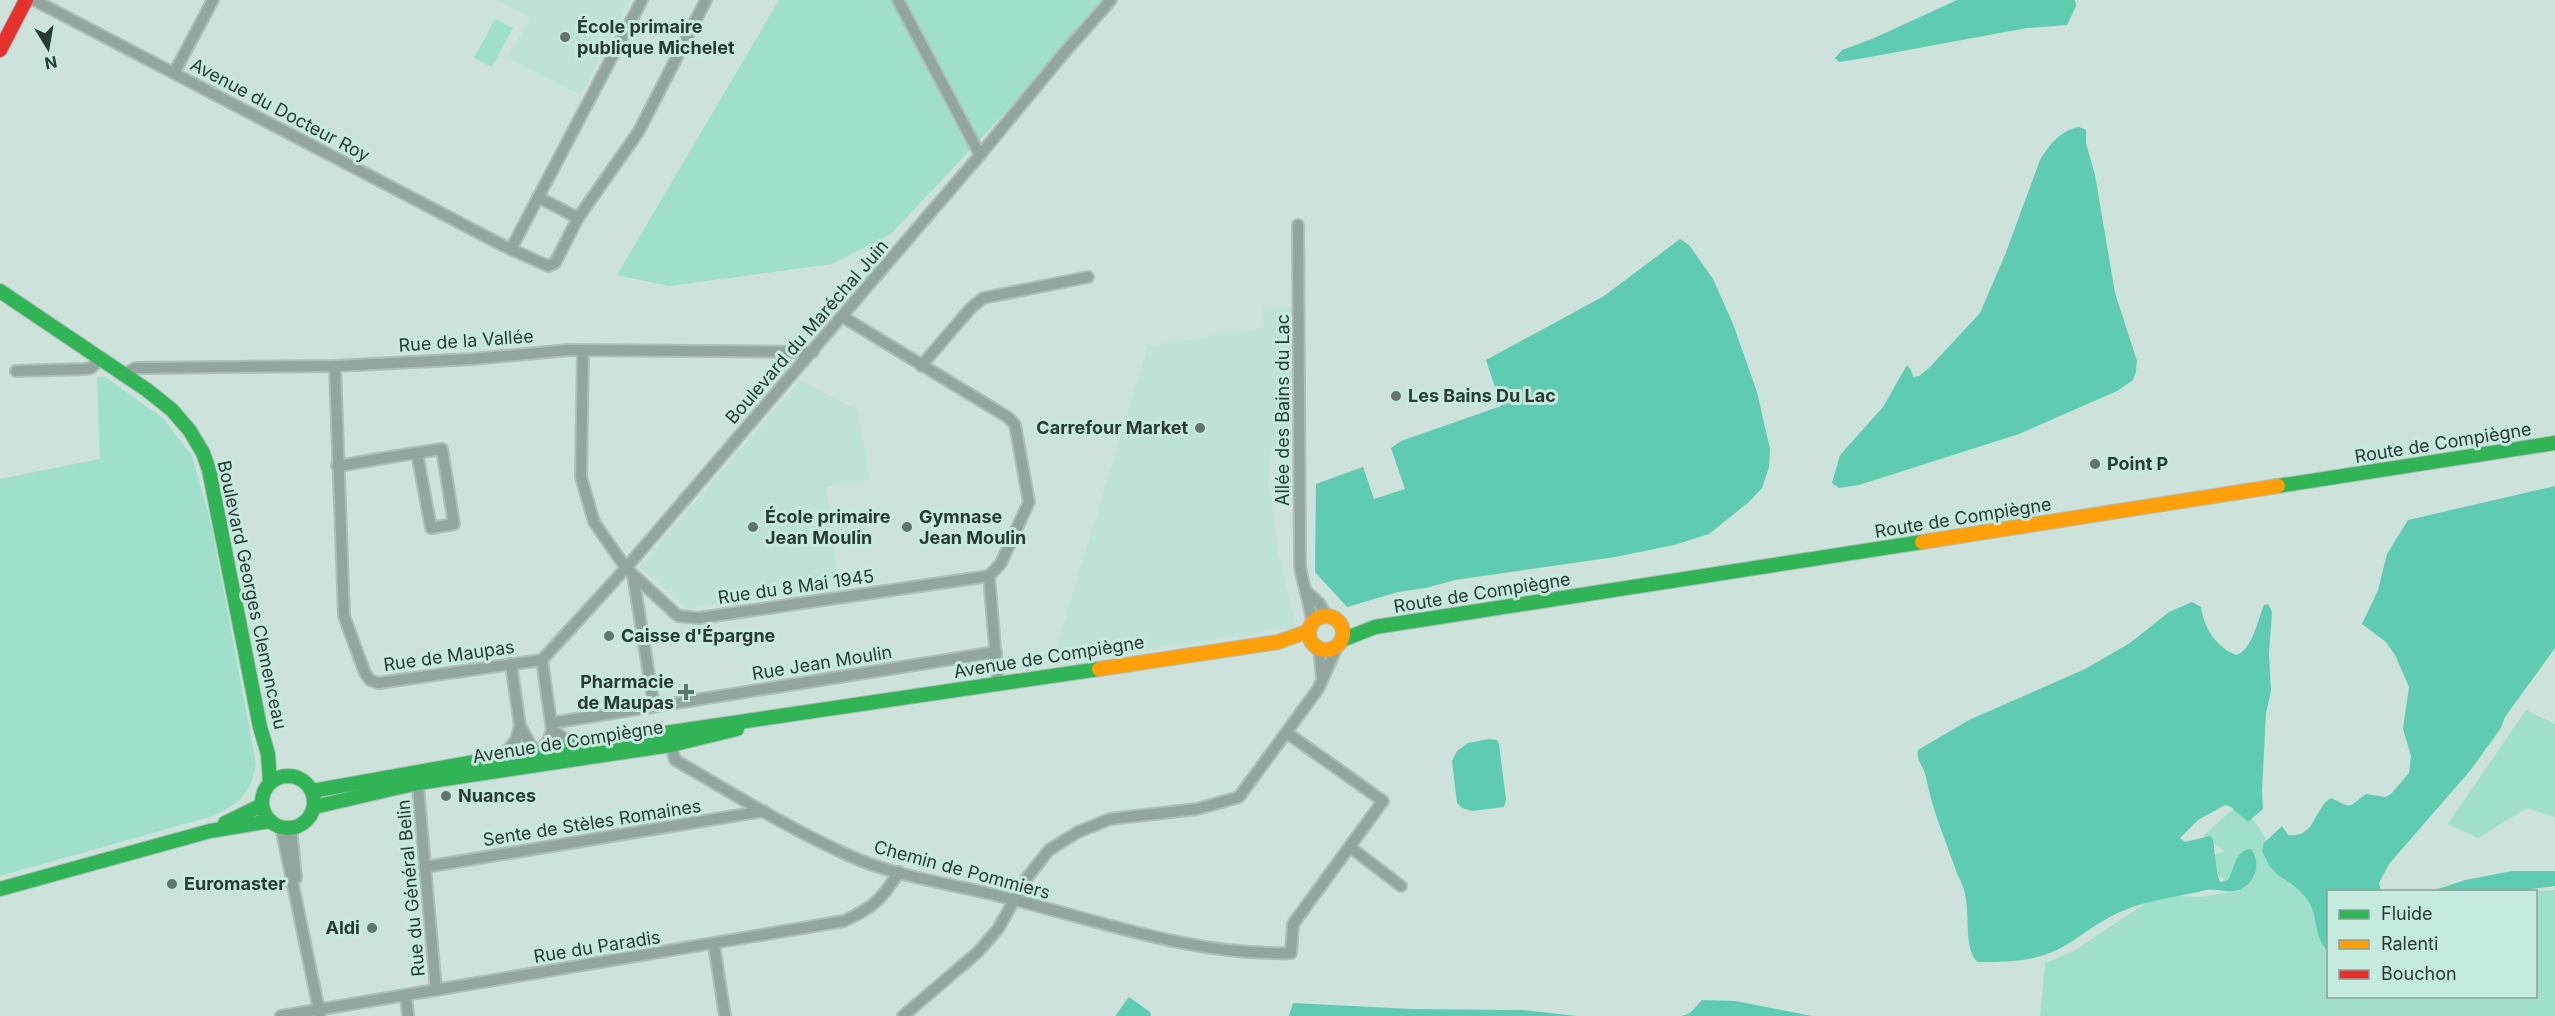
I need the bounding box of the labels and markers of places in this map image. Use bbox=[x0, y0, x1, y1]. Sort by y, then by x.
place label: École primaire publique Michelet bbox=[577, 16, 735, 58]
marker: École primaire publique Michelet bbox=[558, 30, 572, 44]
place label: Les Bains Du Lac bbox=[1408, 385, 1556, 406]
marker: Les Bains Du Lac bbox=[1389, 389, 1403, 403]
place label: Carrefour Market bbox=[1036, 417, 1188, 438]
marker: Carrefour Market bbox=[1193, 421, 1207, 435]
place label: Point P bbox=[2107, 453, 2168, 474]
marker: Point P bbox=[2088, 457, 2102, 471]
place label: École primaire Jean Moulin bbox=[765, 506, 891, 548]
place label: Gymnase Jean Moulin bbox=[919, 506, 1026, 548]
marker: École primaire Jean Moulin bbox=[746, 520, 760, 534]
marker: Gymnase Jean Moulin bbox=[900, 520, 914, 534]
place label: Caisse d'Épargne bbox=[621, 625, 776, 646]
marker: Caisse d'Épargne bbox=[602, 629, 616, 643]
place label: Pharmacie de Maupas bbox=[577, 671, 674, 713]
marker: Pharmacie de Maupas bbox=[679, 685, 693, 699]
place label: Nuances bbox=[458, 785, 536, 806]
marker: Nuances bbox=[439, 789, 453, 803]
place label: Euromaster bbox=[184, 873, 286, 894]
marker: Euromaster bbox=[165, 877, 179, 891]
place label: Aldi bbox=[325, 917, 360, 938]
marker: Aldi bbox=[365, 921, 379, 935]

